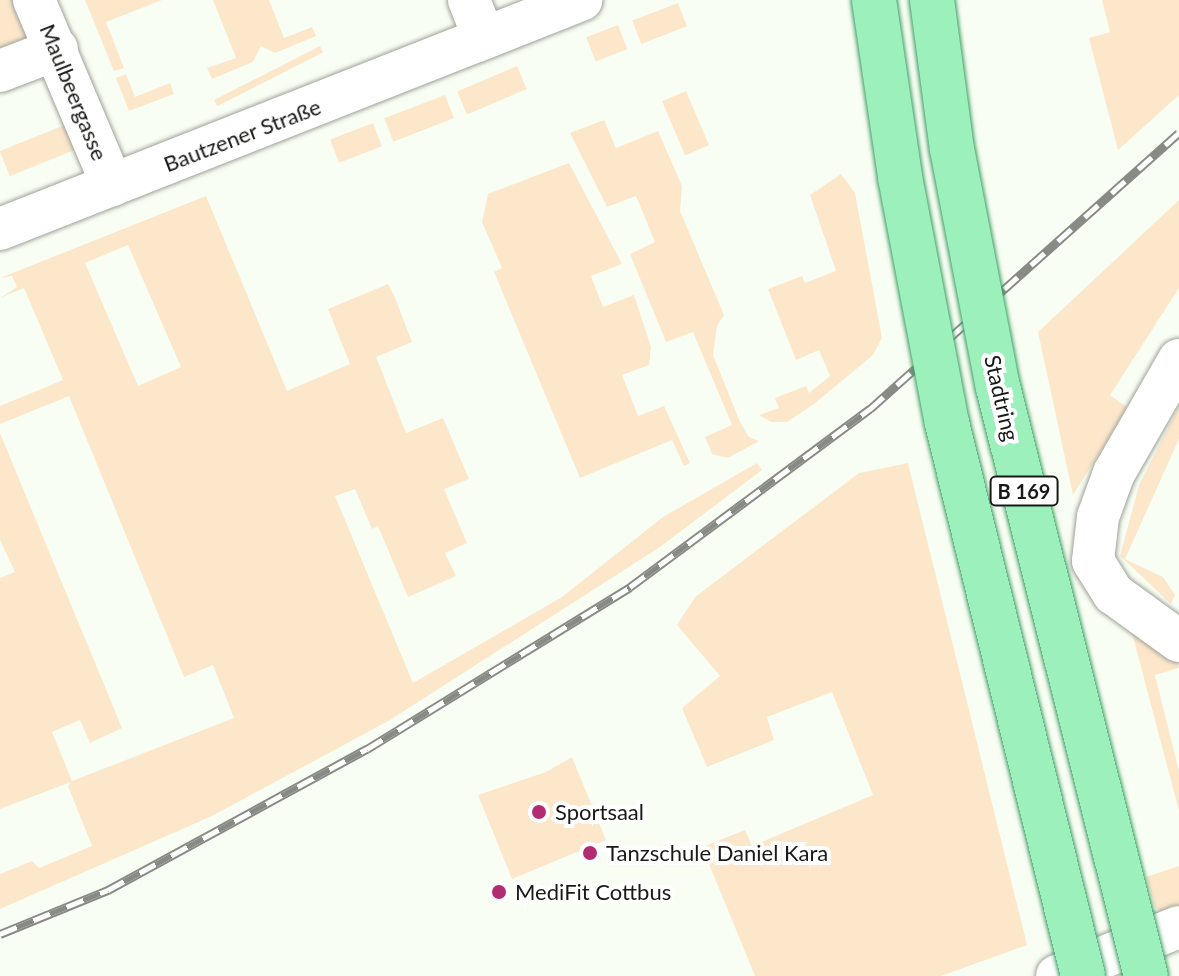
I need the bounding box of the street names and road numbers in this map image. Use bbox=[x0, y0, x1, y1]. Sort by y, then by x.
street label: Maulbeergasse bbox=[35, 20, 113, 164]
street label: Bautzener Straße bbox=[160, 93, 324, 177]
street label: Stadtring bbox=[979, 352, 1025, 444]
road number: B 169 bbox=[988, 475, 1060, 507]

